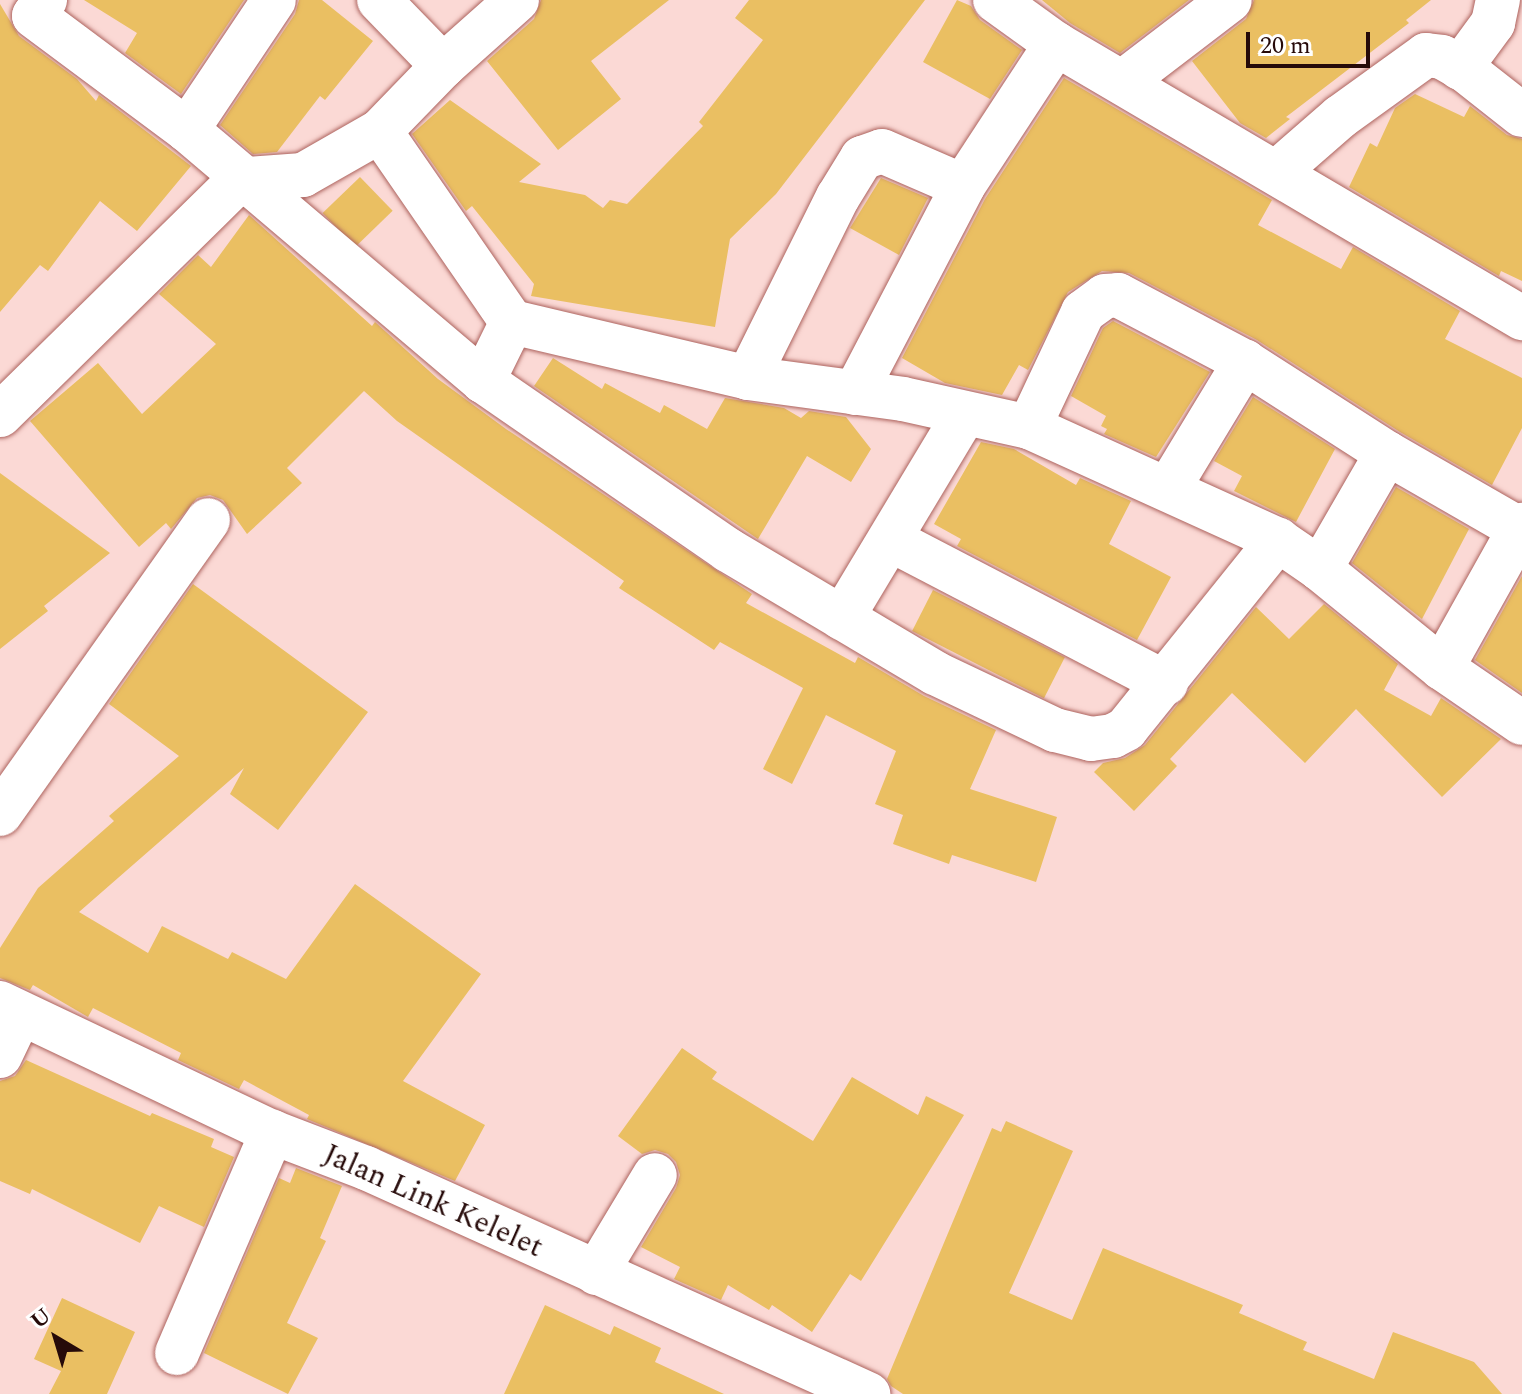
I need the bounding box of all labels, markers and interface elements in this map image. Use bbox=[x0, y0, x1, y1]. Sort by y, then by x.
scale bar bbox=[1250, 16, 1374, 66]
text: 20 m bbox=[1260, 28, 1311, 64]
street label: Jalan Link Kelelet bbox=[318, 1136, 548, 1266]
north arrow bbox=[16, 1298, 96, 1378]
text: U bbox=[23, 1300, 58, 1337]

